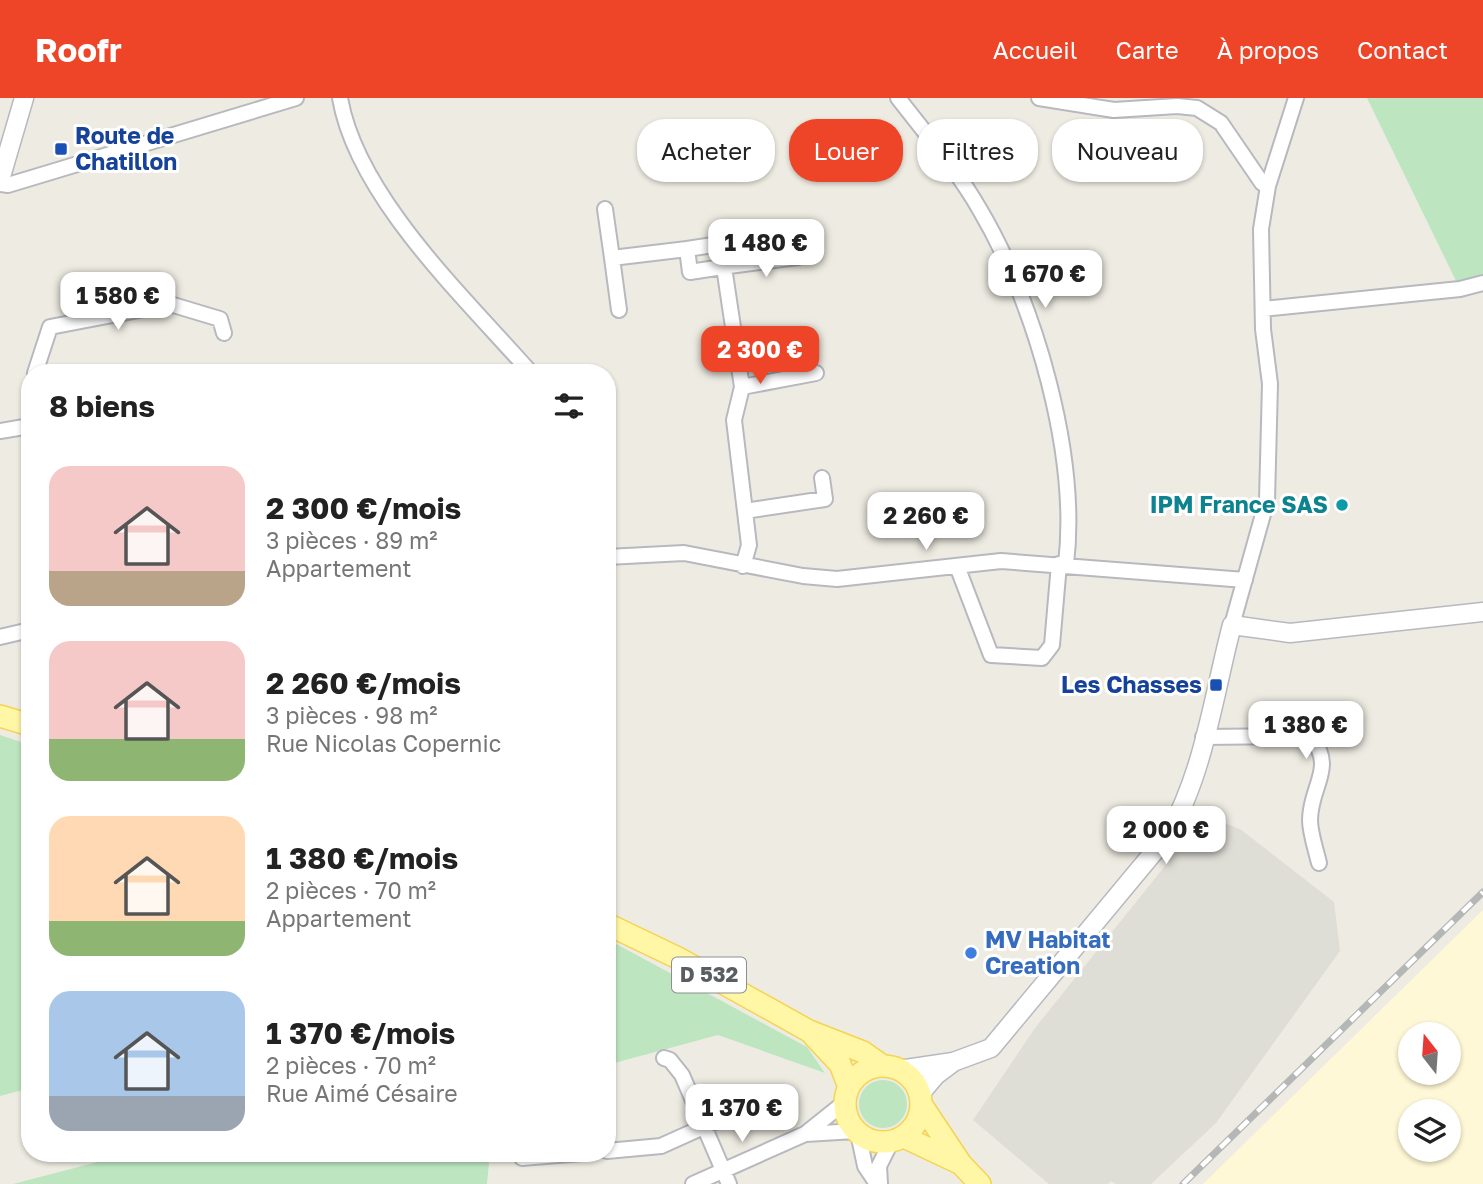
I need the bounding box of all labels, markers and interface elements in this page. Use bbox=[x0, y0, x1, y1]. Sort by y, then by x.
text: Roofr bbox=[35, 30, 122, 69]
text: Accueil bbox=[993, 35, 1077, 64]
text: Carte bbox=[1115, 35, 1179, 64]
text: À propos bbox=[1217, 35, 1319, 64]
text: Contact bbox=[1357, 35, 1448, 64]
chip: Acheter bbox=[637, 119, 775, 182]
chip: Louer bbox=[789, 119, 903, 182]
chip: Filtres bbox=[917, 119, 1038, 182]
chip: Nouveau bbox=[1052, 119, 1203, 182]
place label: Route de Chatillon bbox=[75, 121, 177, 175]
marker: Route de Chatillon bbox=[53, 141, 69, 157]
pin: 1 480 € bbox=[701, 220, 831, 279]
text: 1 480 € bbox=[724, 228, 808, 256]
pin: 1 670 € bbox=[980, 250, 1110, 310]
text: 1 670 € bbox=[1004, 259, 1086, 287]
pin: 1 580 € bbox=[53, 272, 183, 332]
text: 1 580 € bbox=[76, 281, 160, 309]
pin: 2 300 € bbox=[695, 327, 825, 386]
text: 2 300 € bbox=[717, 335, 803, 363]
icon: filters bbox=[550, 387, 588, 425]
text: 8 biens bbox=[49, 388, 155, 424]
text: 2 300 €/mois bbox=[266, 490, 461, 526]
place label: IPM France SAS bbox=[1150, 490, 1328, 518]
pin: 2 260 € bbox=[861, 492, 991, 552]
icon: home bbox=[105, 494, 189, 578]
marker: IPM France SAS bbox=[1334, 497, 1350, 513]
text: 2 260 € bbox=[883, 501, 969, 529]
text: 3 pièces · 89 m² bbox=[266, 526, 438, 554]
text: Appartement bbox=[266, 554, 411, 582]
text: 2 260 €/mois bbox=[266, 665, 461, 701]
icon: home bbox=[105, 669, 189, 753]
place label: Les Chasses bbox=[1061, 670, 1202, 698]
marker: Les Chasses bbox=[1208, 677, 1224, 693]
text: 3 pièces · 98 m² bbox=[266, 701, 438, 729]
pin: 1 380 € bbox=[1241, 702, 1371, 761]
text: 1 380 € bbox=[1264, 710, 1348, 738]
text: Rue Nicolas Copernic bbox=[266, 729, 501, 757]
pin: 2 000 € bbox=[1101, 806, 1231, 866]
text: 2 000 € bbox=[1123, 815, 1209, 843]
text: 1 380 €/mois bbox=[266, 840, 458, 876]
icon: home bbox=[105, 844, 189, 928]
text: 2 pièces · 70 m² bbox=[266, 876, 436, 904]
text: Appartement bbox=[266, 904, 411, 932]
place label: MV Habitat Creation bbox=[985, 925, 1111, 979]
marker: MV Habitat Creation bbox=[963, 945, 979, 961]
road number: D 532 bbox=[672, 958, 746, 992]
text: 1 370 €/mois bbox=[266, 1015, 455, 1051]
icon: home bbox=[105, 1019, 189, 1103]
north arrow bbox=[1398, 1022, 1461, 1085]
map controls bbox=[1398, 1022, 1461, 1162]
text: 2 pièces · 70 m² bbox=[266, 1051, 436, 1079]
text: Rue Aimé Césaire bbox=[266, 1079, 458, 1107]
pin: 1 370 € bbox=[677, 1084, 807, 1144]
text: 1 370 € bbox=[701, 1093, 783, 1121]
button: layers bbox=[1398, 1099, 1461, 1162]

